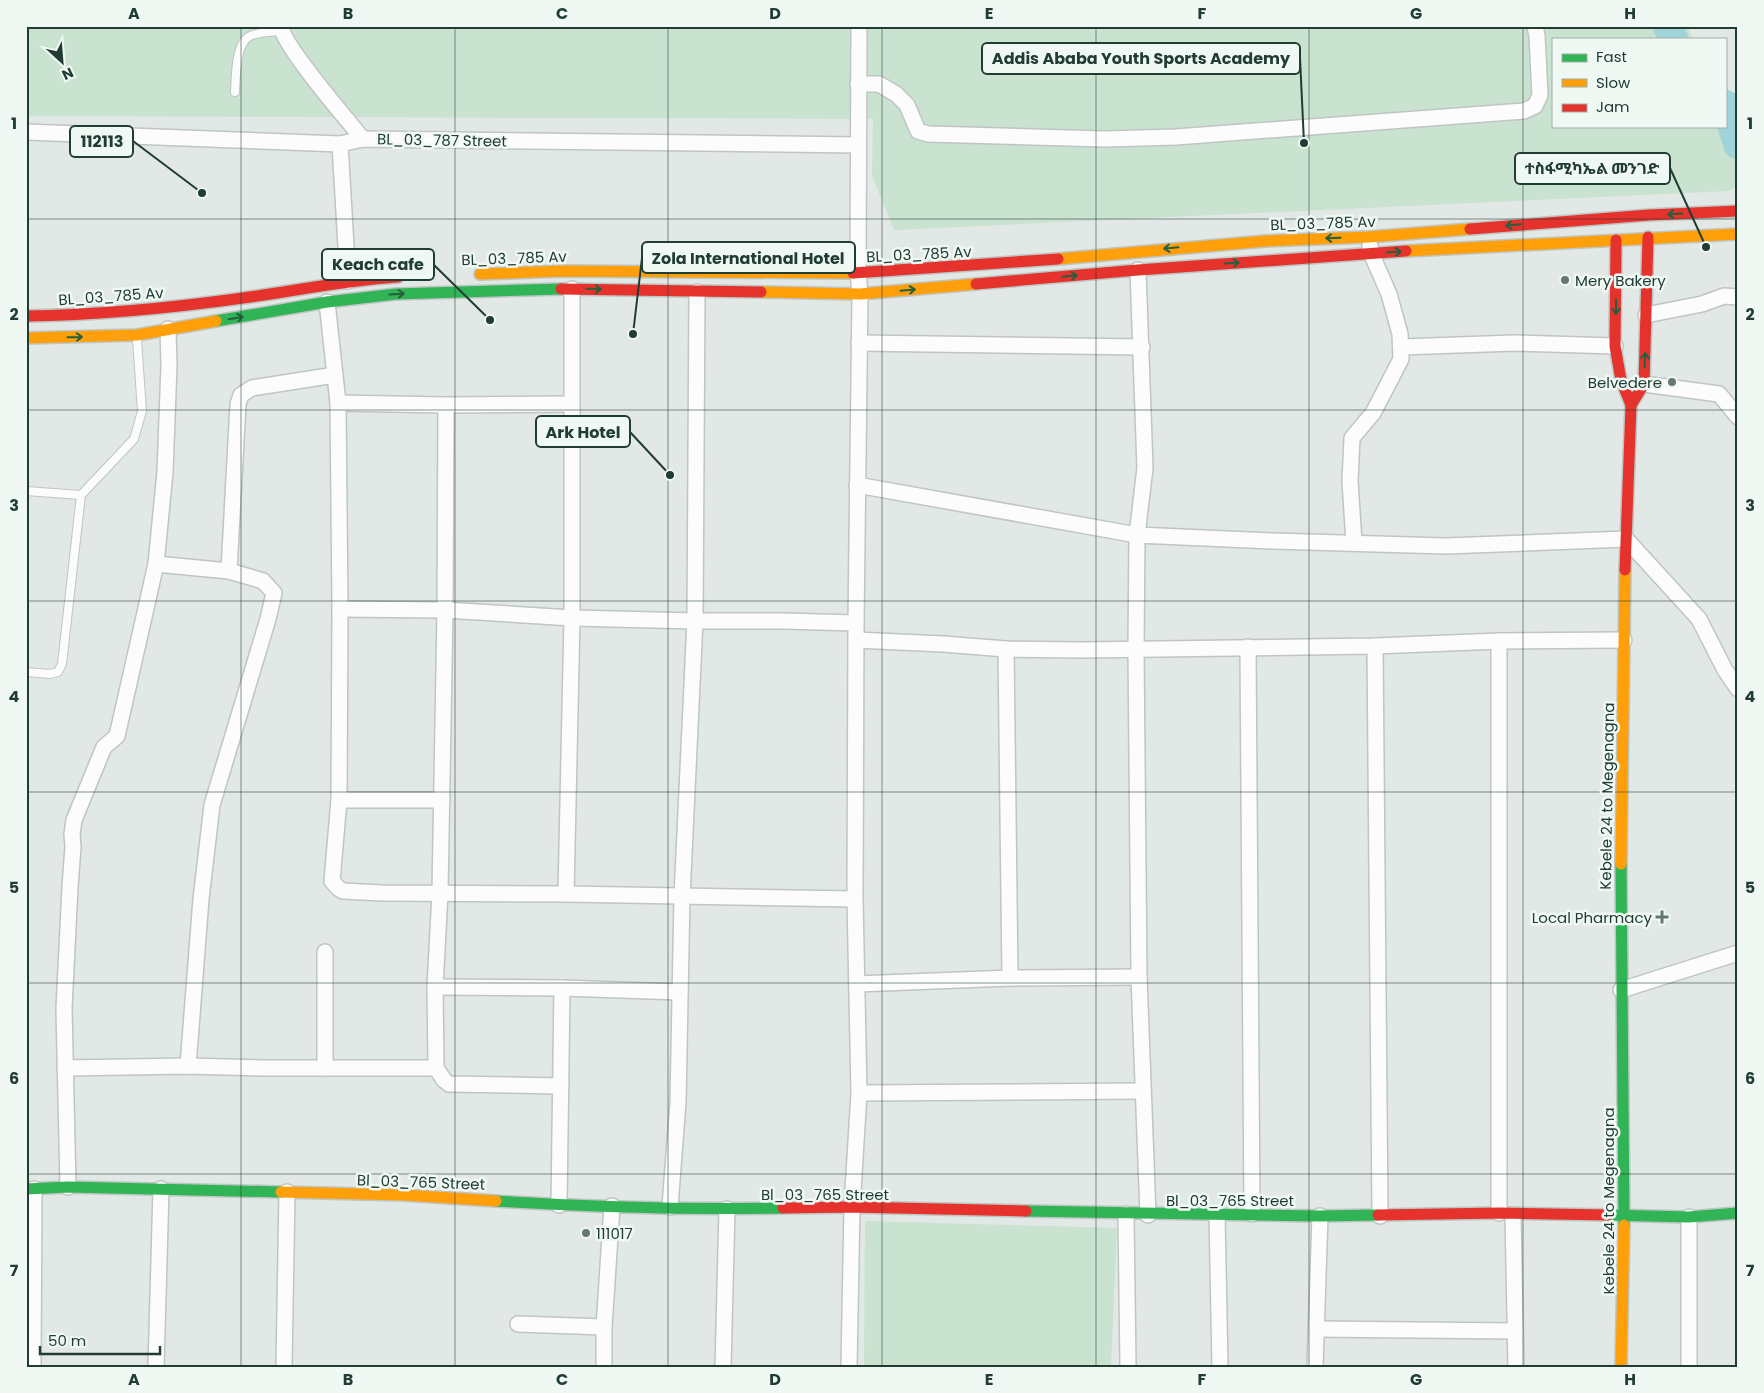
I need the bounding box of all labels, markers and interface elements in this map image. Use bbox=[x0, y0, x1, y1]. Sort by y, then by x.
text: A bbox=[128, 2, 140, 25]
text: B bbox=[343, 2, 353, 25]
text: C bbox=[556, 2, 568, 25]
text: D bbox=[769, 2, 781, 25]
text: E bbox=[985, 2, 993, 25]
text: F bbox=[1198, 2, 1207, 25]
text: G bbox=[1410, 2, 1422, 25]
text: H bbox=[1624, 2, 1636, 25]
north arrow bbox=[38, 38, 88, 88]
legend bbox=[1552, 38, 1726, 128]
callout: Addis Ababa Youth Sports Academy bbox=[982, 43, 1300, 74]
text: Fast bbox=[1596, 46, 1627, 67]
text: Addis Ababa Youth Sports Academy bbox=[992, 47, 1291, 70]
text: N bbox=[59, 62, 77, 85]
text: Slow bbox=[1596, 72, 1631, 93]
text: Jam bbox=[1596, 96, 1630, 117]
text: 1 bbox=[11, 112, 17, 135]
text: 1 bbox=[1747, 112, 1753, 135]
callout: 112113 bbox=[70, 126, 133, 157]
street label: BL_03_787 Street bbox=[377, 128, 507, 152]
text: 112113 bbox=[81, 130, 123, 153]
callout: ተስፋሚካኤል መንገድ bbox=[1515, 153, 1670, 184]
text: ተስፋሚካኤል መንገድ bbox=[1525, 157, 1660, 180]
one-way arrow bbox=[1667, 209, 1683, 218]
street label: BL_03_785 Av bbox=[1270, 211, 1377, 235]
one-way arrow bbox=[1505, 221, 1521, 230]
one-way arrow bbox=[1326, 234, 1342, 243]
street label: BL_03_785 Av bbox=[866, 241, 973, 267]
callout: Zola International Hotel bbox=[642, 242, 855, 273]
one-way arrow bbox=[1163, 244, 1179, 253]
street label: BL_03_785 Av bbox=[461, 246, 568, 270]
text: Zola International Hotel bbox=[651, 247, 845, 270]
one-way arrow bbox=[1386, 247, 1402, 256]
callout: Keach cafe bbox=[322, 249, 434, 280]
text: Keach cafe bbox=[332, 253, 424, 276]
one-way arrow bbox=[1224, 259, 1240, 268]
place label: Mery Bakery bbox=[1575, 270, 1666, 291]
one-way arrow bbox=[1062, 271, 1078, 281]
marker: Mery Bakery bbox=[1559, 274, 1571, 286]
street label: BL_03_785 Av bbox=[58, 282, 165, 310]
one-way arrow bbox=[586, 285, 602, 294]
one-way arrow bbox=[900, 285, 916, 295]
one-way arrow bbox=[388, 289, 404, 298]
one-way arrow bbox=[1611, 298, 1621, 314]
text: 2 bbox=[9, 303, 19, 326]
text: 2 bbox=[1745, 303, 1755, 326]
one-way arrow bbox=[228, 312, 244, 322]
one-way arrow bbox=[66, 332, 83, 342]
one-way arrow bbox=[1640, 352, 1649, 368]
place label: Belvedere bbox=[1588, 372, 1662, 393]
marker: Belvedere bbox=[1666, 376, 1678, 388]
callout: Ark Hotel bbox=[536, 416, 630, 447]
text: Ark Hotel bbox=[546, 421, 620, 444]
text: 3 bbox=[9, 494, 19, 517]
text: 3 bbox=[1745, 494, 1755, 517]
text: 4 bbox=[9, 685, 20, 708]
text: 4 bbox=[1745, 685, 1756, 708]
street label: Kebele 24 to Megenagna bbox=[1595, 702, 1619, 890]
text: 5 bbox=[9, 876, 19, 899]
text: 5 bbox=[1745, 876, 1755, 899]
place label: Local Pharmacy bbox=[1532, 907, 1653, 928]
marker: Local Pharmacy bbox=[1656, 911, 1668, 923]
text: 6 bbox=[9, 1067, 19, 1090]
text: 6 bbox=[1745, 1067, 1755, 1090]
street label: Kebele 24 to Megenagna bbox=[1598, 1107, 1619, 1295]
street label: Bl_03_765 Street bbox=[357, 1169, 485, 1195]
street label: Bl_03_765 Street bbox=[761, 1184, 889, 1205]
street label: Bl_03_765 Street bbox=[1166, 1190, 1294, 1211]
place label: 111017 bbox=[596, 1223, 633, 1244]
marker: 111017 bbox=[580, 1227, 592, 1239]
text: 7 bbox=[10, 1259, 19, 1282]
text: 7 bbox=[1746, 1259, 1755, 1282]
scale bar bbox=[40, 1323, 160, 1355]
text: 50 m bbox=[48, 1330, 86, 1351]
text: A bbox=[128, 1368, 140, 1391]
text: B bbox=[343, 1368, 353, 1391]
text: C bbox=[556, 1368, 568, 1391]
text: D bbox=[769, 1368, 781, 1391]
text: E bbox=[985, 1368, 993, 1391]
text: F bbox=[1198, 1368, 1207, 1391]
text: G bbox=[1410, 1368, 1422, 1391]
text: H bbox=[1624, 1368, 1636, 1391]

